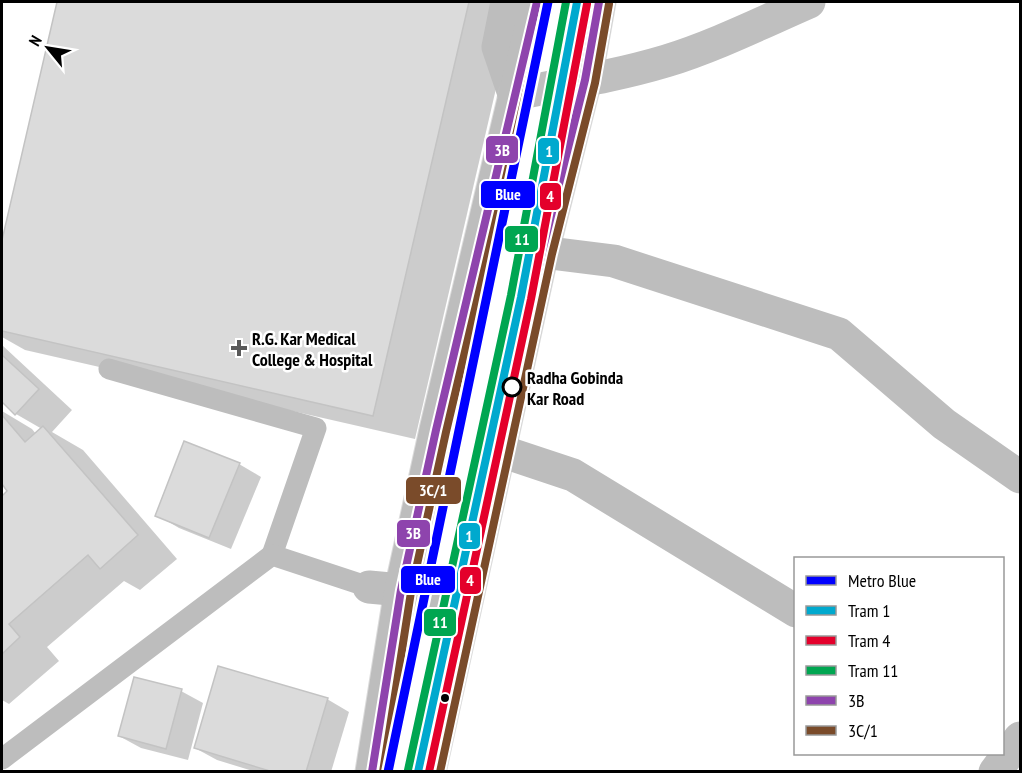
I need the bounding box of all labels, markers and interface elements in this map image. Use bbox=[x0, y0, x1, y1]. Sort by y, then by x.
north arrow bbox=[18, 18, 78, 78]
text: N bbox=[24, 32, 46, 49]
line badge: 3B bbox=[485, 135, 519, 164]
line badge: 1 bbox=[537, 137, 560, 165]
text: 3B bbox=[494, 140, 510, 160]
text: 1 bbox=[545, 141, 553, 161]
line badge: Blue bbox=[480, 180, 536, 209]
line badge: 4 bbox=[539, 182, 562, 211]
text: Blue bbox=[495, 184, 521, 204]
text: 4 bbox=[546, 186, 554, 206]
line badge: 11 bbox=[504, 225, 539, 253]
text: 11 bbox=[514, 229, 530, 249]
place label: R.G. Kar Medical College & Hospital bbox=[252, 327, 373, 371]
marker: R.G. Kar Medical College & Hospital bbox=[230, 339, 248, 357]
place label: Radha Gobinda Kar Road bbox=[527, 366, 623, 410]
marker: Radha Gobinda Kar Road bbox=[502, 377, 522, 397]
line badge: 3C/1 bbox=[405, 476, 462, 505]
text: 3C/1 bbox=[419, 480, 447, 500]
line badge: 3B bbox=[396, 519, 431, 548]
line badge: 1 bbox=[458, 522, 481, 550]
text: 3B bbox=[405, 523, 421, 543]
text: 1 bbox=[465, 526, 473, 546]
legend bbox=[794, 557, 1004, 755]
line badge: Blue bbox=[400, 565, 456, 594]
line badge: 4 bbox=[459, 566, 482, 595]
text: Blue bbox=[415, 569, 441, 589]
text: Metro Blue bbox=[848, 569, 916, 592]
text: 4 bbox=[466, 570, 474, 590]
text: Tram 1 bbox=[848, 599, 890, 622]
line badge: 11 bbox=[423, 608, 457, 637]
text: 11 bbox=[432, 612, 448, 632]
text: Tram 4 bbox=[848, 629, 890, 652]
text: Tram 11 bbox=[848, 659, 898, 682]
text: 3B bbox=[848, 689, 865, 712]
unlabelled marker bbox=[439, 692, 451, 704]
text: 3C/1 bbox=[848, 719, 878, 742]

